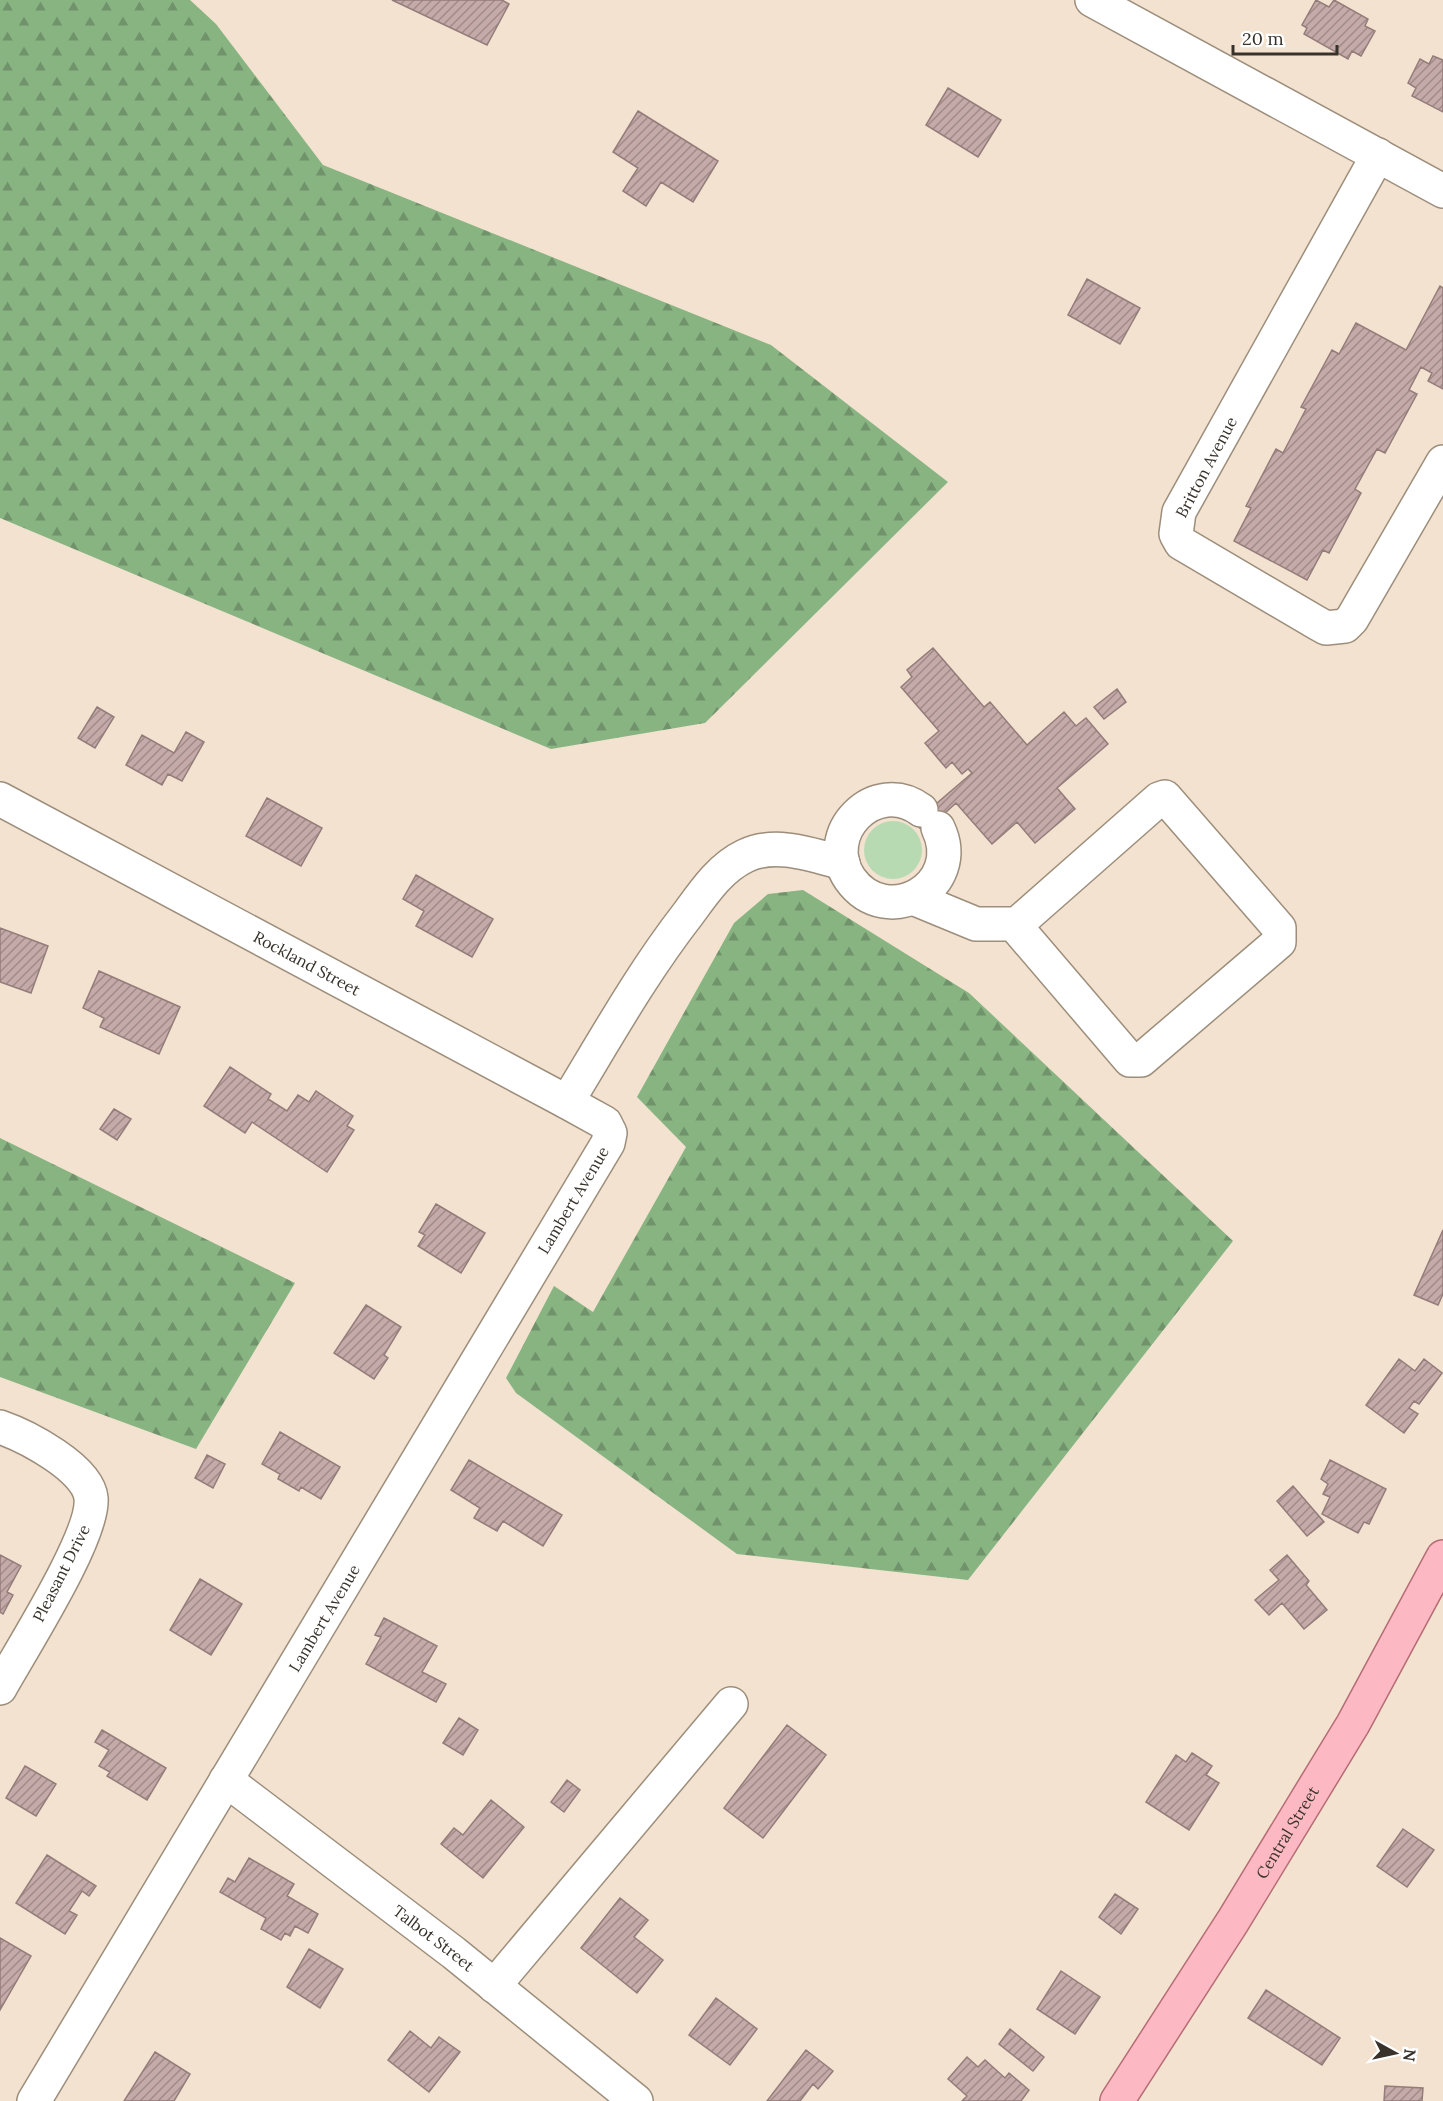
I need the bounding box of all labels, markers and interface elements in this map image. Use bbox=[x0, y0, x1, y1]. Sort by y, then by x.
scale bar bbox=[1233, 18, 1336, 56]
text: 20 m bbox=[1242, 27, 1284, 50]
street label: Britton Avenue bbox=[1171, 413, 1241, 521]
street label: Rockland Street bbox=[250, 926, 364, 1000]
street label: Lambert Avenue bbox=[533, 1142, 613, 1257]
street label: Pleasant Drive bbox=[28, 1521, 94, 1625]
street label: Lambert Avenue bbox=[284, 1560, 364, 1675]
street label: Central Street bbox=[1251, 1782, 1323, 1882]
street label: Talbot Street bbox=[389, 1900, 479, 1976]
north arrow bbox=[1365, 2023, 1425, 2083]
text: N bbox=[1399, 2048, 1421, 2063]

